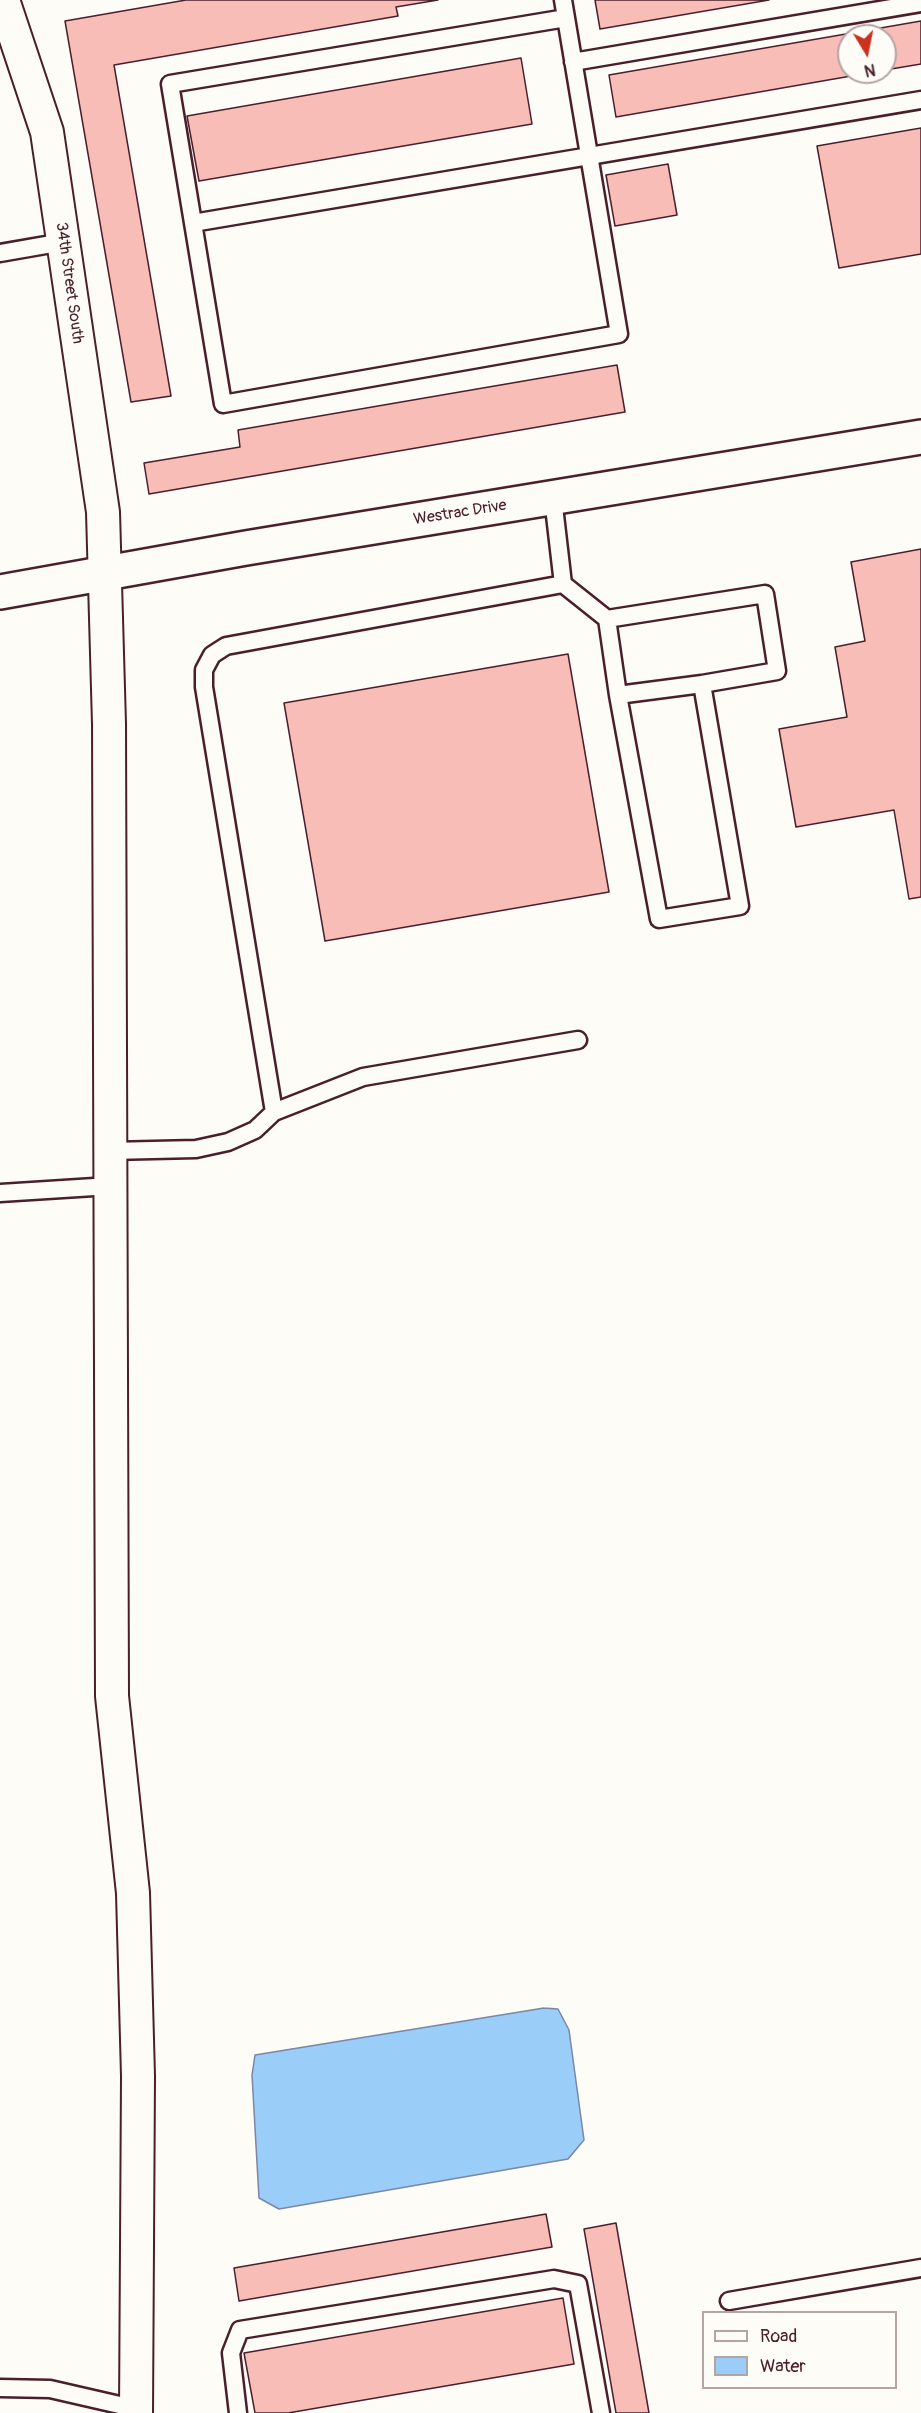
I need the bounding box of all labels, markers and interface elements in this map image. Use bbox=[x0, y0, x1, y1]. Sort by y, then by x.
north arrow bbox=[837, 24, 897, 84]
text: N bbox=[863, 59, 877, 81]
street label: 34th Street South bbox=[51, 221, 87, 345]
street label: Westrac Drive bbox=[412, 496, 508, 530]
legend bbox=[702, 2311, 897, 2389]
text: Road bbox=[760, 2325, 797, 2348]
text: Water bbox=[760, 2355, 806, 2378]

